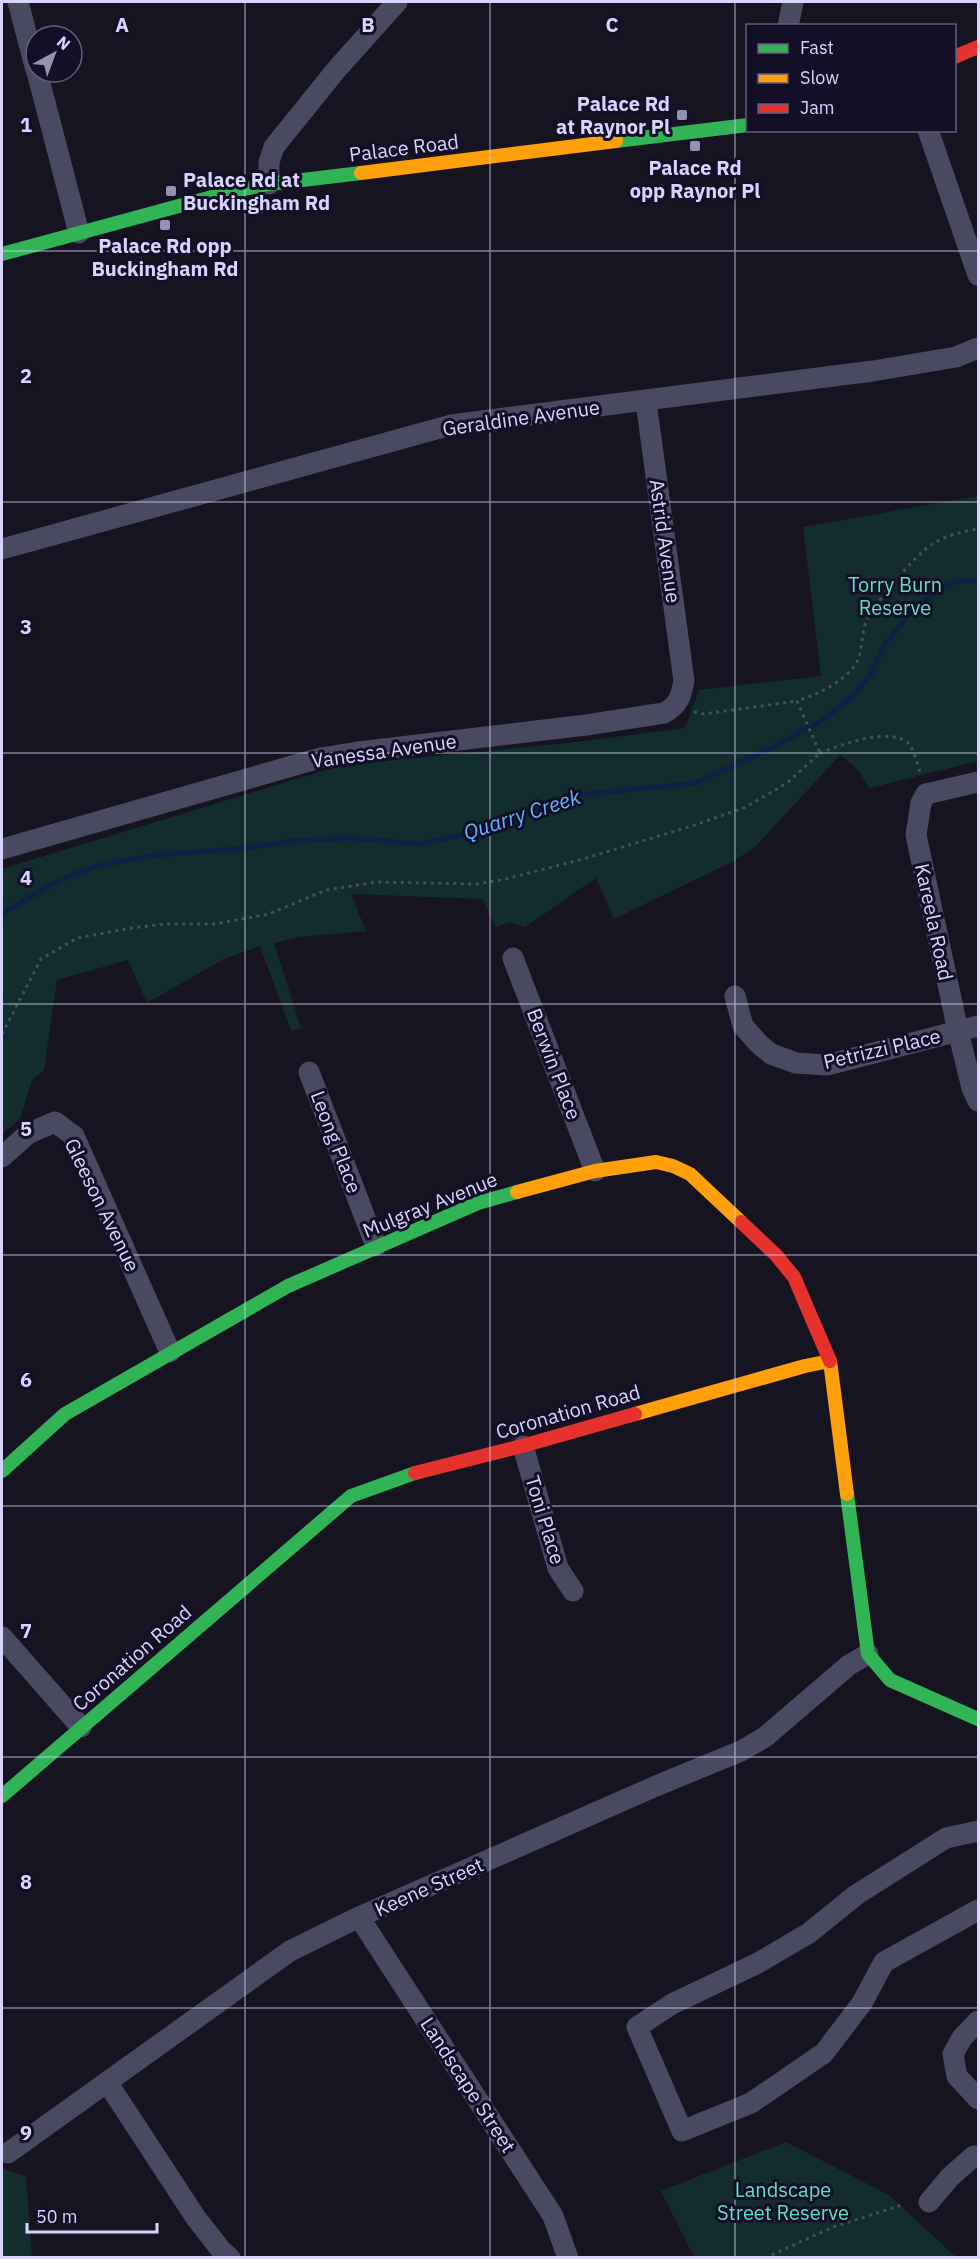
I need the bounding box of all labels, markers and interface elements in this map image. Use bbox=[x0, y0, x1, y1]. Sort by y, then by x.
text: A bbox=[115, 11, 129, 38]
text: B bbox=[361, 11, 375, 38]
text: C bbox=[605, 11, 619, 38]
north arrow bbox=[24, 24, 84, 84]
legend bbox=[746, 24, 956, 132]
text: N bbox=[53, 31, 75, 54]
text: Fast bbox=[800, 36, 834, 59]
text: Slow bbox=[800, 66, 839, 89]
place label: Palace Rd at Raynor Pl bbox=[556, 90, 670, 140]
text: Jam bbox=[800, 96, 835, 119]
marker: Palace Rd at Raynor Pl bbox=[675, 108, 689, 122]
text: 1 bbox=[20, 111, 32, 138]
street label: Palace Road bbox=[348, 127, 460, 168]
marker: Palace Rd opp Raynor Pl bbox=[688, 139, 702, 153]
place label: Palace Rd opp Raynor Pl bbox=[630, 154, 760, 204]
place label: Palace Rd at Buckingham Rd bbox=[183, 166, 330, 216]
marker: Palace Rd at Buckingham Rd bbox=[164, 184, 178, 198]
marker: Palace Rd opp Buckingham Rd bbox=[158, 218, 172, 232]
place label: Palace Rd opp Buckingham Rd bbox=[91, 232, 239, 282]
text: 2 bbox=[20, 362, 32, 389]
street label: Geraldine Avenue bbox=[440, 393, 601, 442]
street label: Astrid Avenue bbox=[643, 477, 688, 605]
park label: Torry Burn Reserve bbox=[848, 571, 942, 621]
text: 3 bbox=[20, 613, 32, 640]
street label: Vanessa Avenue bbox=[310, 727, 458, 774]
water label: Quarry Creek bbox=[460, 782, 585, 846]
street label: Kareela Road bbox=[909, 861, 960, 983]
text: 4 bbox=[20, 864, 32, 891]
street label: Berwin Place bbox=[521, 1004, 588, 1123]
street label: Petrizzi Place bbox=[821, 1022, 943, 1075]
street label: Leong Place bbox=[305, 1087, 368, 1197]
text: 5 bbox=[20, 1115, 32, 1142]
street label: Gleeson Avenue bbox=[59, 1134, 146, 1276]
street label: Mulgray Avenue bbox=[358, 1165, 501, 1244]
text: 6 bbox=[20, 1366, 32, 1393]
street label: Coronation Road bbox=[492, 1378, 643, 1445]
street label: Toni Place bbox=[519, 1472, 572, 1568]
street label: Coronation Road bbox=[66, 1598, 197, 1717]
text: 7 bbox=[20, 1617, 32, 1644]
street label: Keene Street bbox=[370, 1851, 487, 1922]
text: 8 bbox=[20, 1868, 32, 1895]
street label: Landscape Street bbox=[415, 2012, 522, 2158]
text: 9 bbox=[20, 2119, 32, 2146]
park label: Landscape Street Reserve bbox=[717, 2176, 849, 2226]
scale bar bbox=[27, 2196, 158, 2234]
text: 50 m bbox=[36, 2205, 78, 2228]

